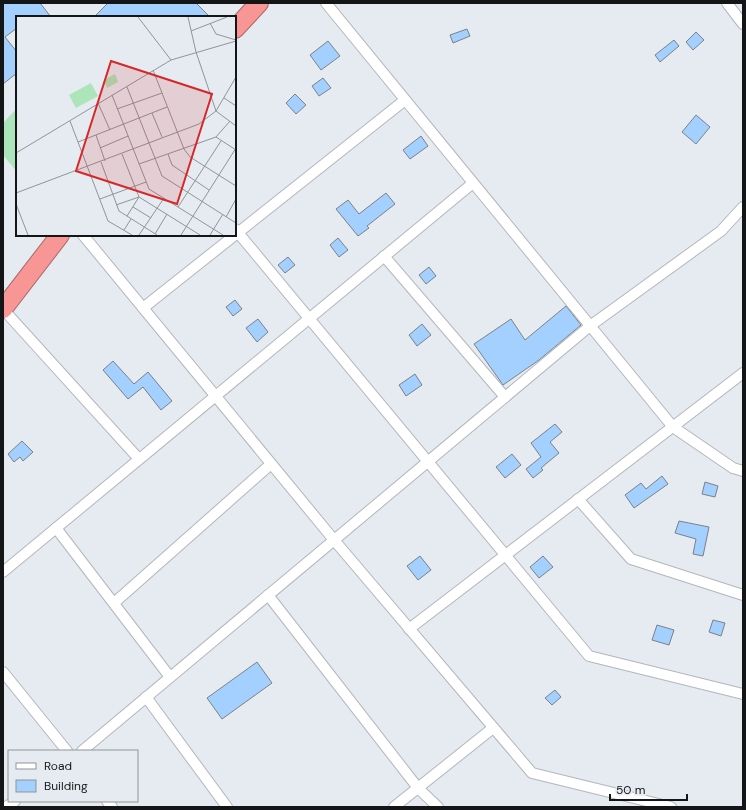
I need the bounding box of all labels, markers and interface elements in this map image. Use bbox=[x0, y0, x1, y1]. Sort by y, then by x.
inset map bbox=[16, 16, 236, 236]
legend bbox=[8, 750, 138, 802]
text: Road bbox=[44, 758, 72, 774]
scale bar bbox=[610, 776, 687, 802]
text: Building bbox=[44, 778, 88, 794]
text: 50 m bbox=[616, 782, 645, 798]

